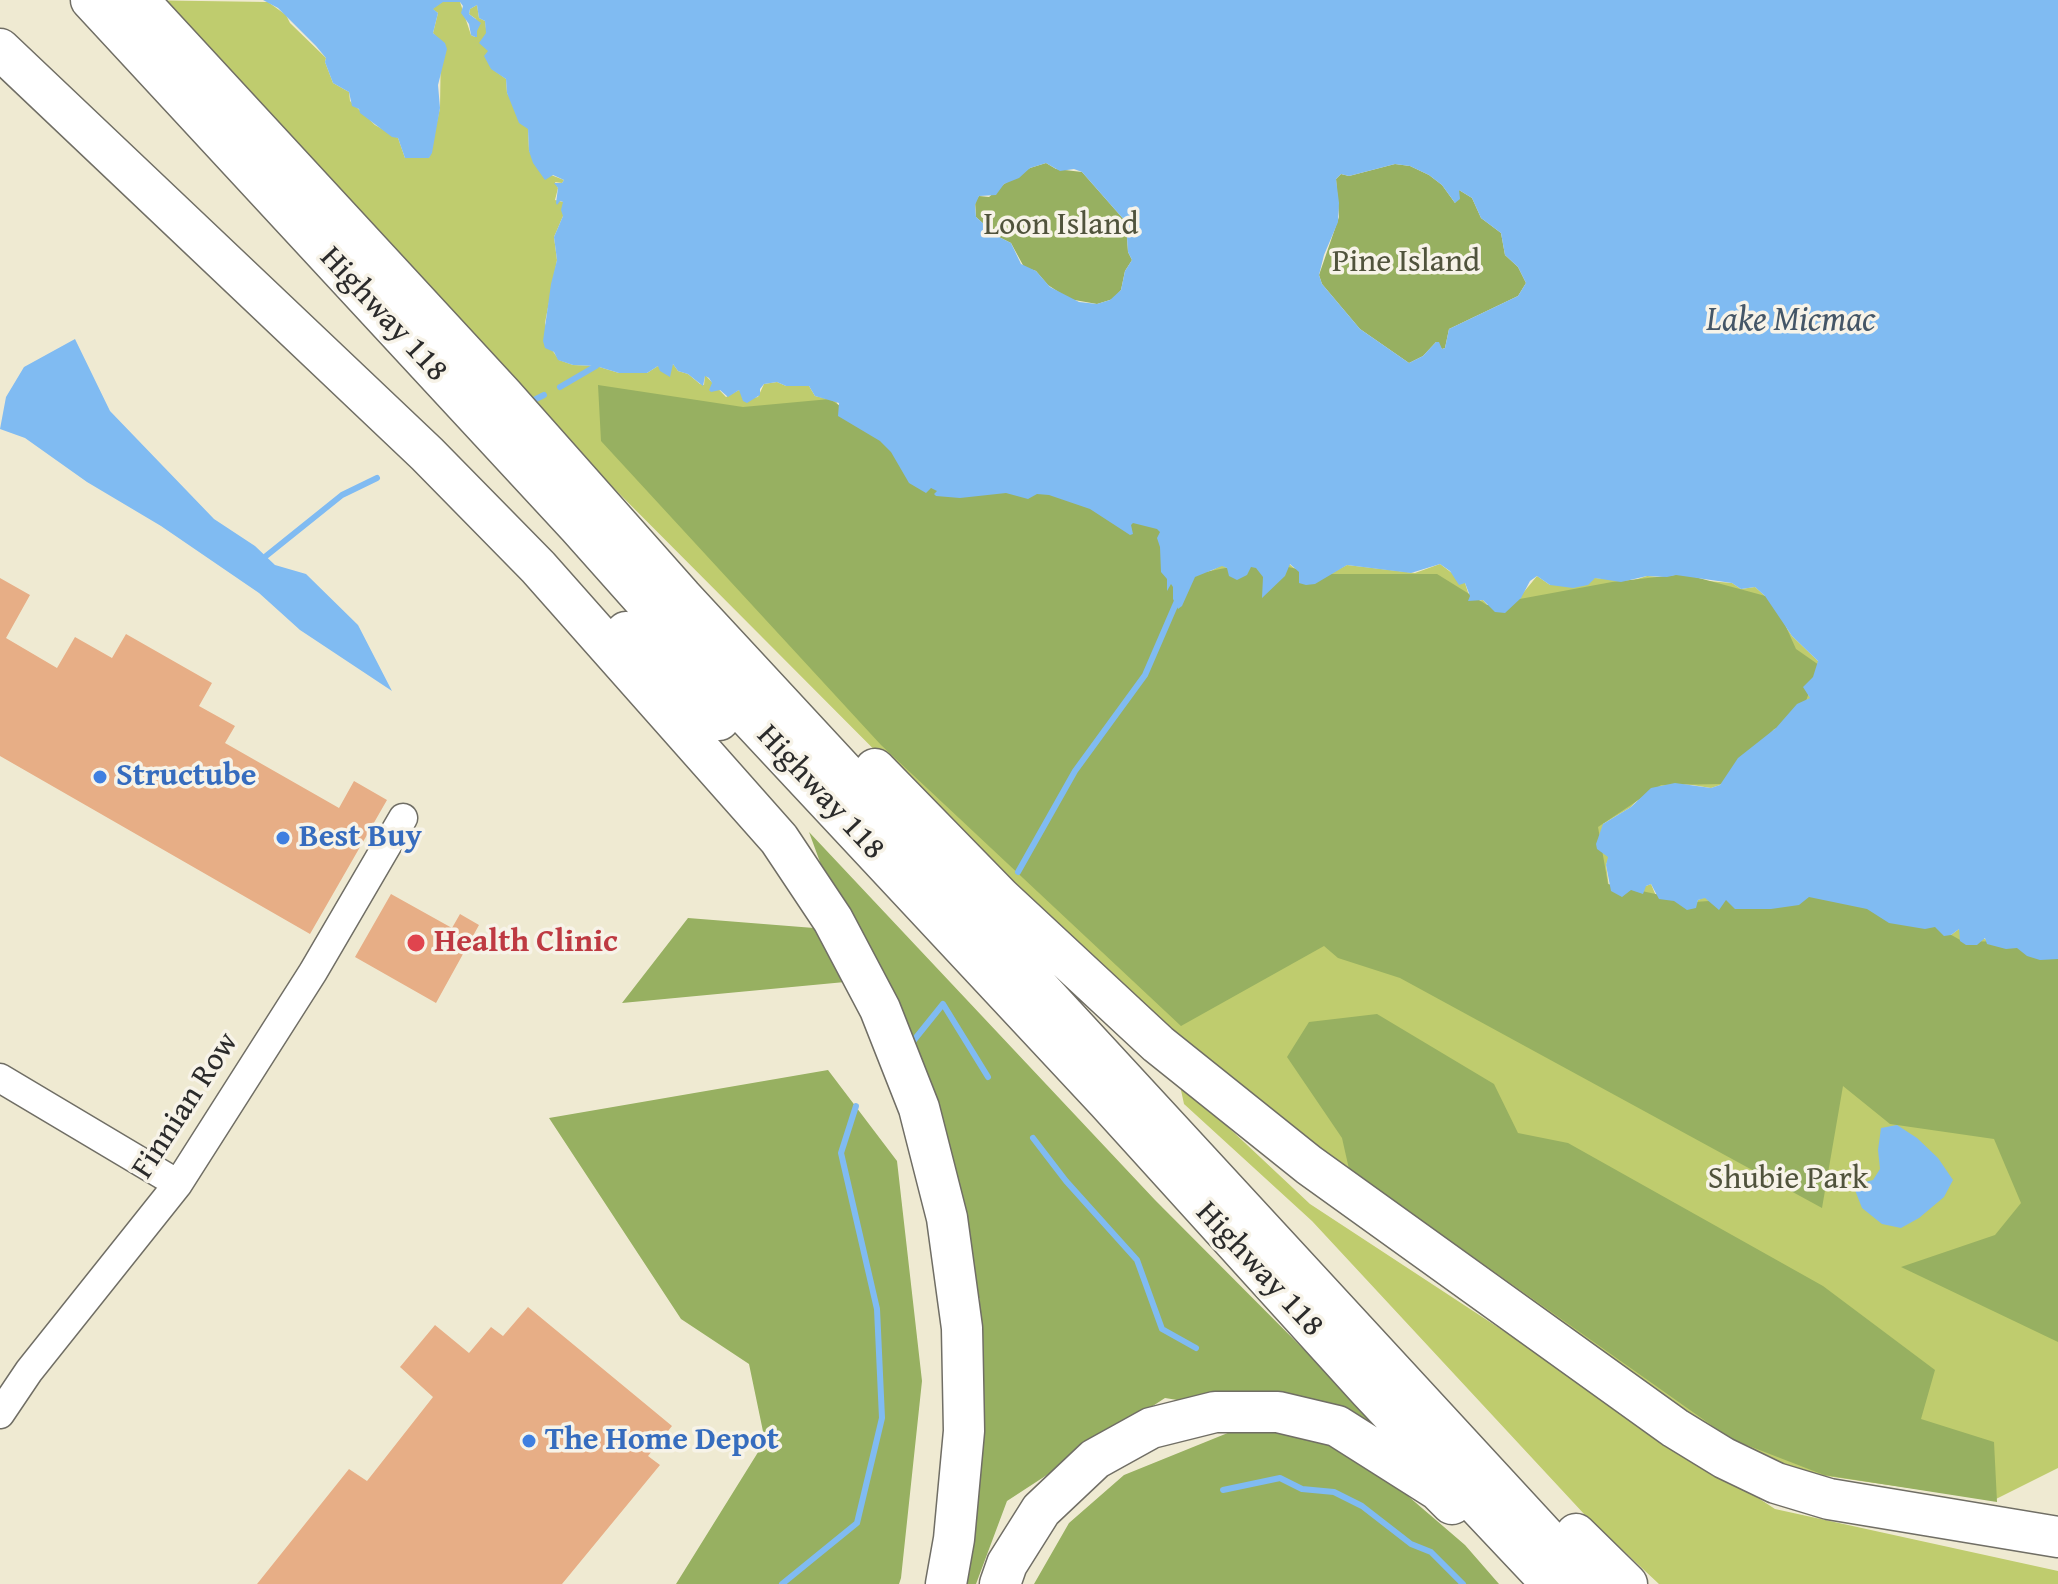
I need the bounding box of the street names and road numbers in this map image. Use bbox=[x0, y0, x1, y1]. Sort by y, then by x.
street label: Highway 118 bbox=[311, 239, 455, 391]
street label: Highway 118 bbox=[748, 717, 892, 869]
street label: Finnian Row bbox=[125, 1026, 247, 1186]
street label: Highway 118 bbox=[1187, 1194, 1331, 1346]

